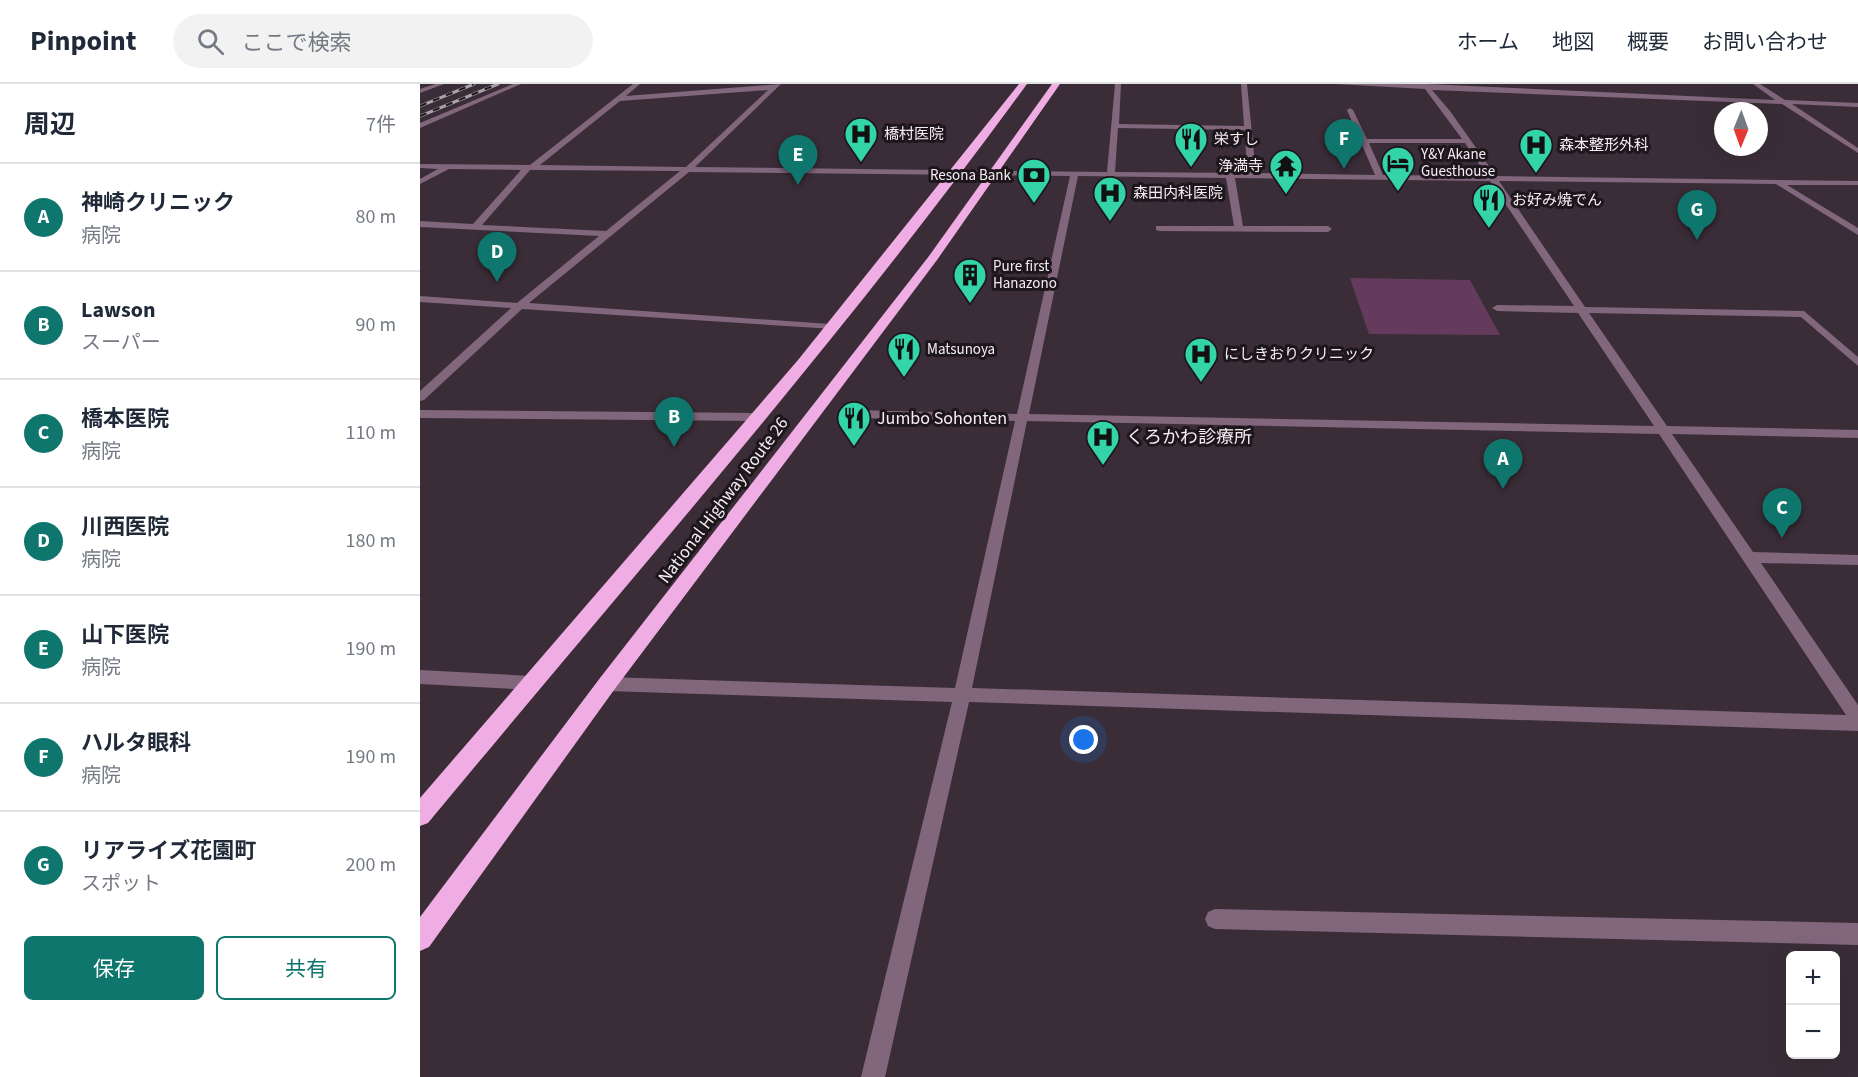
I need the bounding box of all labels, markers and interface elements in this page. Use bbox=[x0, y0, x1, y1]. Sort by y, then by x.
search box bbox=[173, 14, 593, 68]
text: Pinpoint bbox=[30, 21, 137, 61]
icon: search bbox=[194, 25, 227, 58]
text: ここで検索 bbox=[242, 27, 352, 59]
text: ホーム bbox=[1457, 27, 1519, 57]
text: 地図 bbox=[1552, 27, 1594, 57]
text: 概要 bbox=[1627, 27, 1669, 57]
text: お問い合わせ bbox=[1702, 27, 1828, 57]
north arrow bbox=[1714, 102, 1768, 156]
text: 周辺 bbox=[24, 106, 76, 143]
text: 7件 bbox=[366, 111, 396, 139]
hospital icon: 橋村医院 bbox=[843, 116, 879, 163]
pin: F bbox=[1324, 120, 1364, 169]
restaurant icon: 栄すし bbox=[1173, 121, 1209, 168]
place label: 橋村医院 bbox=[884, 124, 944, 145]
hospital icon: 森本整形外科 bbox=[1518, 127, 1554, 174]
place label: 栄すし bbox=[1214, 129, 1259, 150]
pin: E bbox=[778, 135, 818, 185]
place label: 森本整形外科 bbox=[1559, 135, 1649, 156]
place label: Y&Y Akane Guesthouse bbox=[1420, 144, 1495, 182]
hotel icon: Y&Y Akane Guesthouse bbox=[1380, 145, 1416, 192]
temple icon: 浄満寺 bbox=[1268, 148, 1304, 195]
place label: 浄満寺 bbox=[1218, 156, 1263, 177]
bank icon: Resona Bank bbox=[1016, 157, 1052, 204]
place label: Resona Bank bbox=[930, 165, 1012, 186]
hospital icon: 森田内科医院 bbox=[1092, 175, 1128, 222]
restaurant icon: お好み焼でん bbox=[1471, 182, 1507, 229]
place label: 森田内科医院 bbox=[1133, 183, 1223, 204]
text: 神崎クリニック bbox=[81, 187, 235, 219]
place label: お好み焼でん bbox=[1512, 190, 1602, 211]
pin: G bbox=[1678, 190, 1716, 240]
text: A bbox=[38, 203, 49, 231]
text: 80 m bbox=[356, 203, 396, 231]
text: 病院 bbox=[81, 222, 121, 250]
pin: D bbox=[478, 232, 517, 282]
place label: Pure first Hanazono bbox=[993, 256, 1057, 294]
building icon: Pure first Hanazono bbox=[952, 257, 988, 304]
text: Lawson bbox=[81, 294, 156, 326]
text: B bbox=[37, 311, 50, 339]
text: 90 m bbox=[356, 311, 396, 339]
text: スーパー bbox=[81, 329, 161, 357]
restaurant icon: Matsunoya bbox=[886, 331, 922, 378]
hospital icon: にしきおりクリニック bbox=[1183, 336, 1219, 383]
place label: Matsunoya bbox=[927, 339, 995, 360]
place label: にしきおりクリニック bbox=[1224, 344, 1374, 365]
pin: B bbox=[654, 398, 694, 447]
restaurant icon: Jumbo Sohonten bbox=[836, 400, 872, 447]
text: 橋本医院 bbox=[81, 403, 169, 435]
place label: Jumbo Sohonten bbox=[877, 406, 1007, 431]
street label: National Highway Route 26 bbox=[652, 412, 794, 589]
text: C bbox=[38, 419, 49, 447]
text: 110 m bbox=[346, 419, 396, 447]
hospital icon: くろかわ診療所 bbox=[1085, 419, 1121, 466]
place label: くろかわ診療所 bbox=[1126, 425, 1252, 450]
text: 病院 bbox=[81, 438, 121, 466]
pin: A bbox=[1484, 440, 1522, 489]
pin: C bbox=[1762, 488, 1802, 538]
text: 川西医院 bbox=[81, 511, 169, 543]
text: D bbox=[37, 527, 50, 555]
text: 180 m bbox=[346, 527, 396, 555]
text: 病院 bbox=[81, 546, 121, 574]
text: 山下医院 bbox=[81, 619, 169, 651]
text: E bbox=[38, 635, 49, 663]
text: 190 m bbox=[346, 635, 396, 663]
text: 病院 bbox=[81, 654, 121, 682]
your location bbox=[1069, 725, 1098, 754]
text: ハルタ眼科 bbox=[81, 727, 191, 759]
text: F bbox=[38, 743, 49, 771]
text: 190 m bbox=[346, 743, 396, 771]
text: 病院 bbox=[81, 762, 121, 790]
text: リアライズ花園町 bbox=[81, 835, 256, 867]
text: G bbox=[37, 851, 50, 879]
text: 200 m bbox=[346, 851, 396, 879]
text: スポット bbox=[81, 870, 161, 898]
button: 保存 bbox=[24, 936, 204, 1000]
button: 共有 bbox=[216, 936, 396, 1000]
map controls bbox=[1786, 951, 1840, 1059]
button: + bbox=[1786, 951, 1840, 1005]
button: − bbox=[1786, 1005, 1840, 1059]

